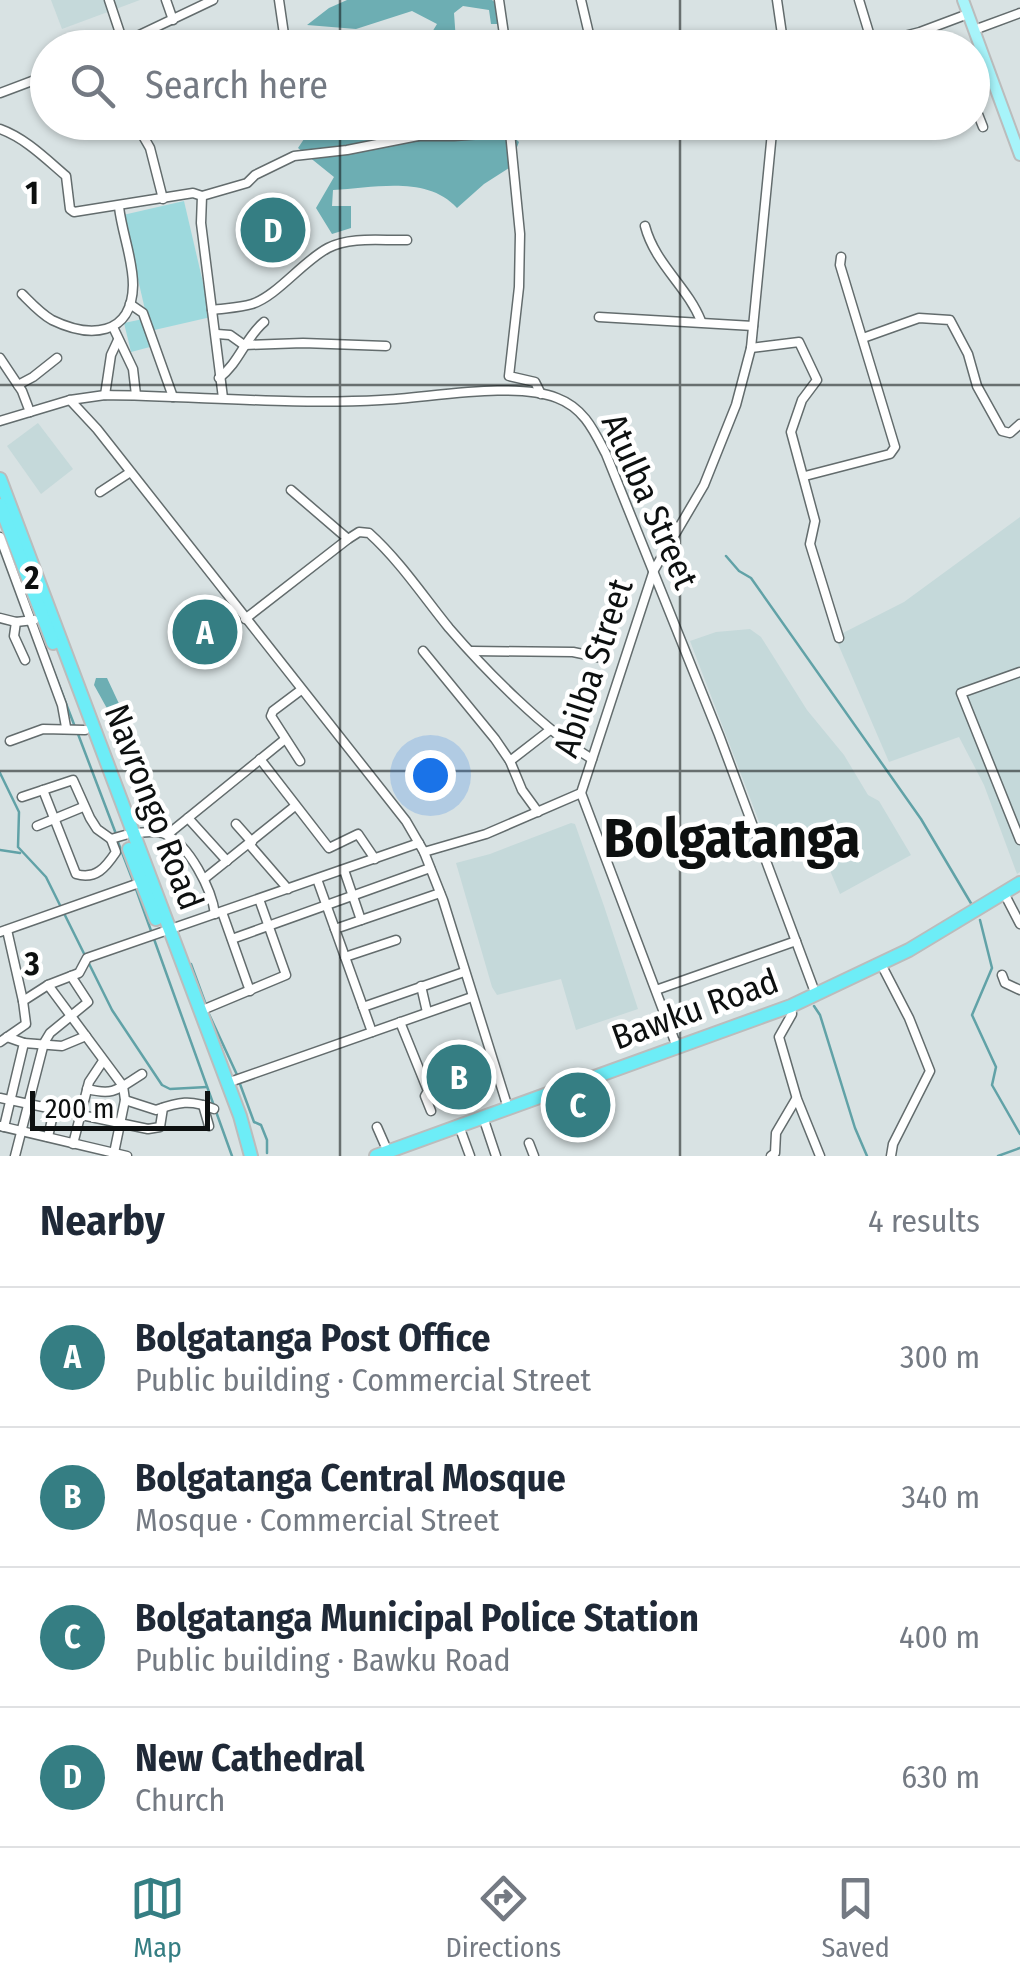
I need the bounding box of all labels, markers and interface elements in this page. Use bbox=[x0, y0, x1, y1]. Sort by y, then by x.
search box bbox=[30, 30, 990, 140]
icon: search bbox=[65, 58, 120, 113]
text: Search here bbox=[145, 62, 328, 108]
text: 1 bbox=[25, 174, 39, 212]
pin: D bbox=[240, 192, 306, 268]
street label: Atulba Street bbox=[593, 407, 707, 596]
text: 2 bbox=[24, 559, 40, 597]
street label: Abilba Street bbox=[544, 573, 642, 762]
pin: A bbox=[172, 594, 238, 670]
street label: Navrongo Road bbox=[96, 698, 212, 916]
your location bbox=[405, 750, 456, 801]
district label: Bolgatanga bbox=[604, 806, 860, 872]
text: 3 bbox=[23, 945, 40, 983]
street label: Bawku Road bbox=[606, 959, 784, 1059]
pin: B bbox=[426, 1040, 492, 1114]
pin: C bbox=[546, 1068, 610, 1142]
scale bar bbox=[30, 1086, 210, 1130]
text: 200 m bbox=[45, 1092, 115, 1125]
text: Nearby bbox=[40, 1196, 165, 1246]
text: 4 results bbox=[868, 1202, 980, 1240]
text: Bolgatanga Post Office bbox=[135, 1315, 491, 1361]
text: A bbox=[64, 1338, 81, 1376]
text: 300 m bbox=[900, 1338, 980, 1376]
text: Public building · Commercial Street bbox=[135, 1361, 591, 1399]
text: Bolgatanga Central Mosque bbox=[135, 1455, 566, 1501]
text: B bbox=[64, 1478, 81, 1516]
text: 340 m bbox=[901, 1478, 980, 1516]
text: Mosque · Commercial Street bbox=[135, 1501, 499, 1539]
text: Bolgatanga Municipal Police Station bbox=[135, 1595, 699, 1641]
text: C bbox=[64, 1618, 81, 1656]
text: 400 m bbox=[899, 1618, 980, 1656]
text: Public building · Bawku Road bbox=[135, 1641, 511, 1679]
text: New Cathedral bbox=[135, 1735, 364, 1781]
text: D bbox=[63, 1758, 82, 1796]
text: 630 m bbox=[901, 1758, 980, 1796]
text: Church bbox=[135, 1781, 225, 1819]
tab: Map bbox=[130, 1871, 185, 1964]
tab: Directions bbox=[445, 1871, 561, 1964]
tab: Saved bbox=[821, 1871, 890, 1964]

